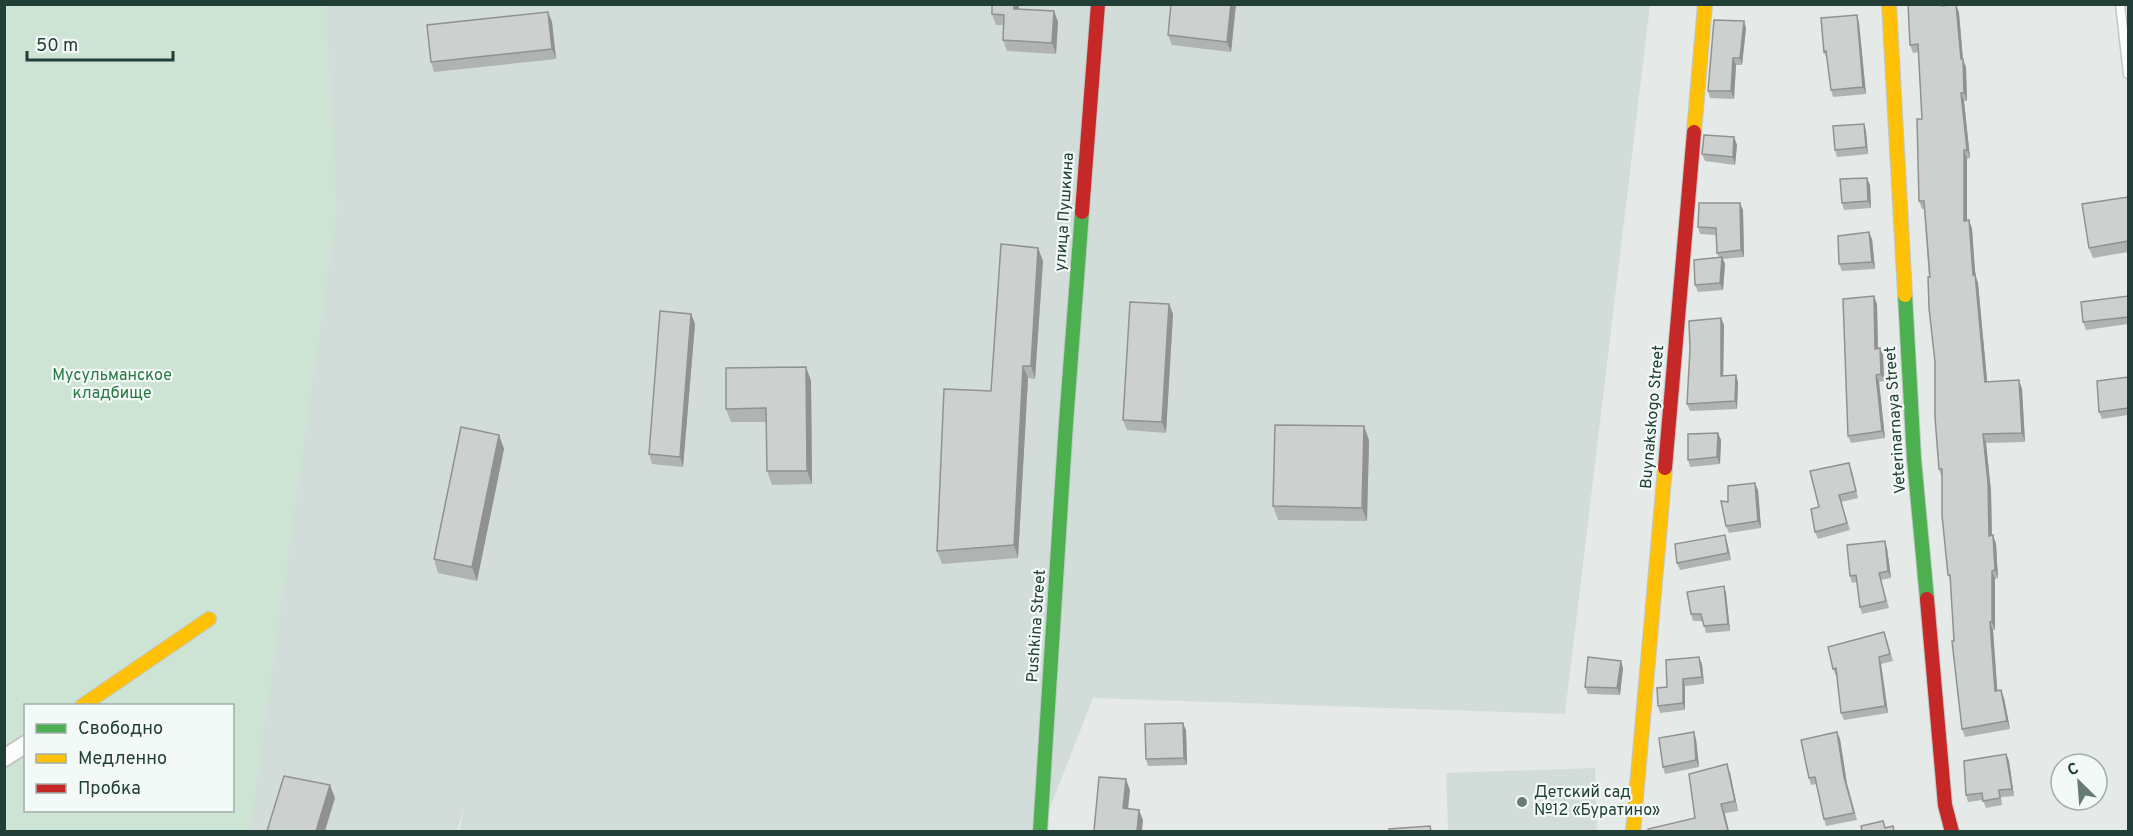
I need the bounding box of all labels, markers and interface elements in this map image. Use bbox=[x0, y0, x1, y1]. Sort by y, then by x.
scale bar bbox=[27, 24, 172, 62]
text: 50 m bbox=[36, 35, 78, 58]
street label: улица Пушкина bbox=[1051, 152, 1079, 272]
street label: Buynakskogo Street bbox=[1637, 344, 1669, 490]
street label: Veterinarnaya Street bbox=[1881, 346, 1911, 494]
park label: Мусульманское кладбище bbox=[52, 366, 172, 404]
street label: Pushkina Street bbox=[1023, 569, 1051, 683]
legend bbox=[24, 704, 234, 812]
text: Свободно bbox=[78, 718, 163, 741]
text: Медленно bbox=[78, 748, 167, 771]
north arrow bbox=[2049, 752, 2109, 812]
text: С bbox=[2065, 759, 2082, 781]
text: Пробка bbox=[78, 778, 141, 801]
place label: Детский сад №12 «Буратино» bbox=[1534, 783, 1660, 821]
marker: Детский сад №12 «Буратино» bbox=[1515, 795, 1529, 809]

